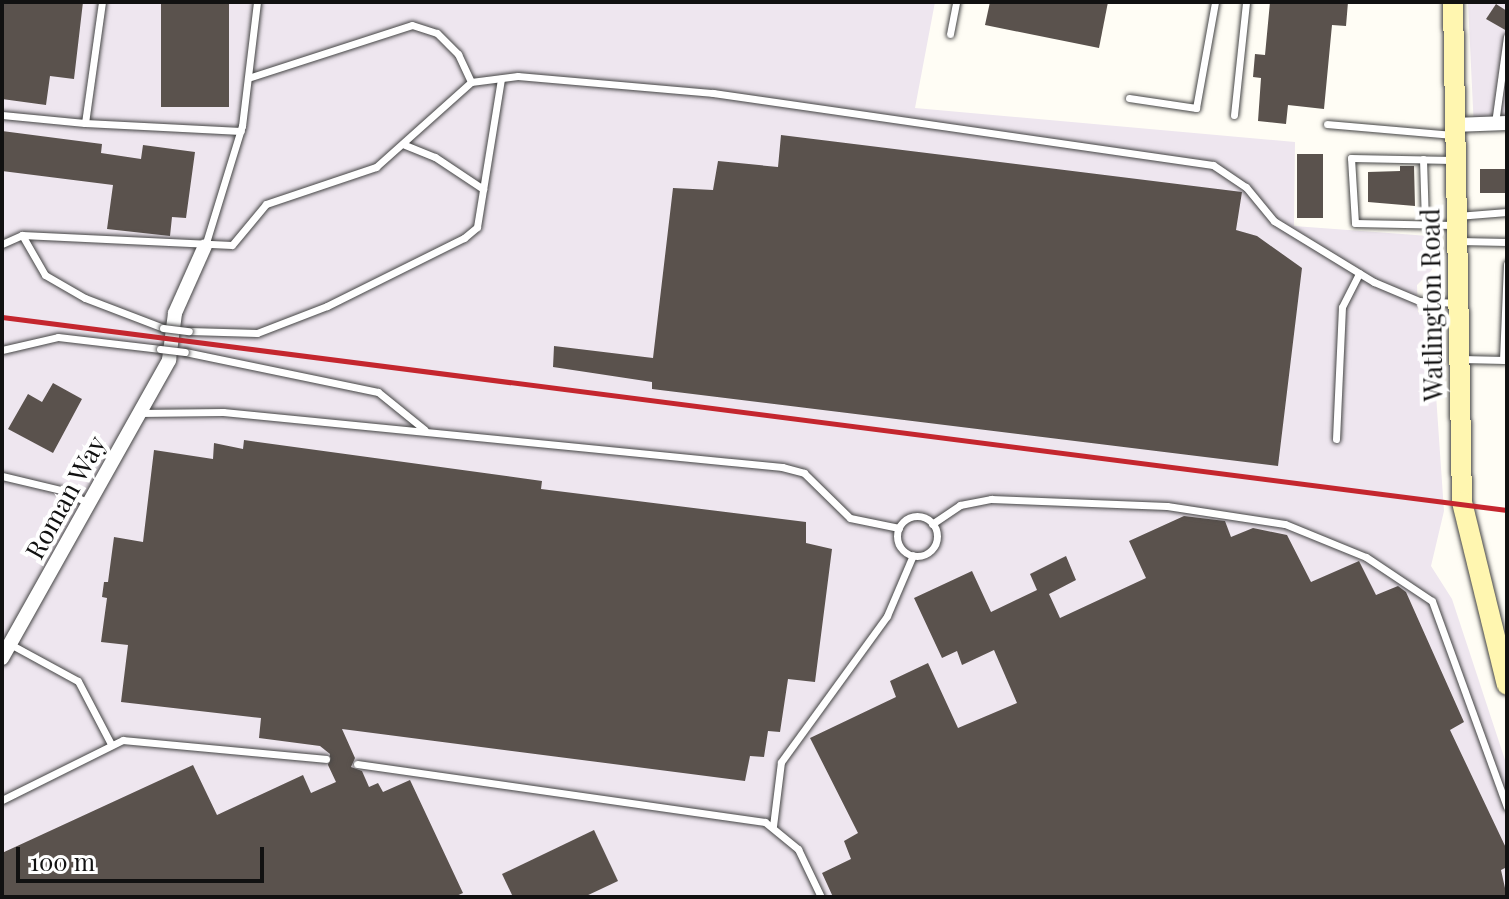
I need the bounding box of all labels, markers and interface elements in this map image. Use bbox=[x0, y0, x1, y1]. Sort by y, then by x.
street label: Watlington Road bbox=[1414, 208, 1448, 402]
street label: Roman Way bbox=[18, 429, 112, 565]
scale bar bbox=[20, 831, 268, 881]
text: 100 m bbox=[30, 845, 95, 877]

